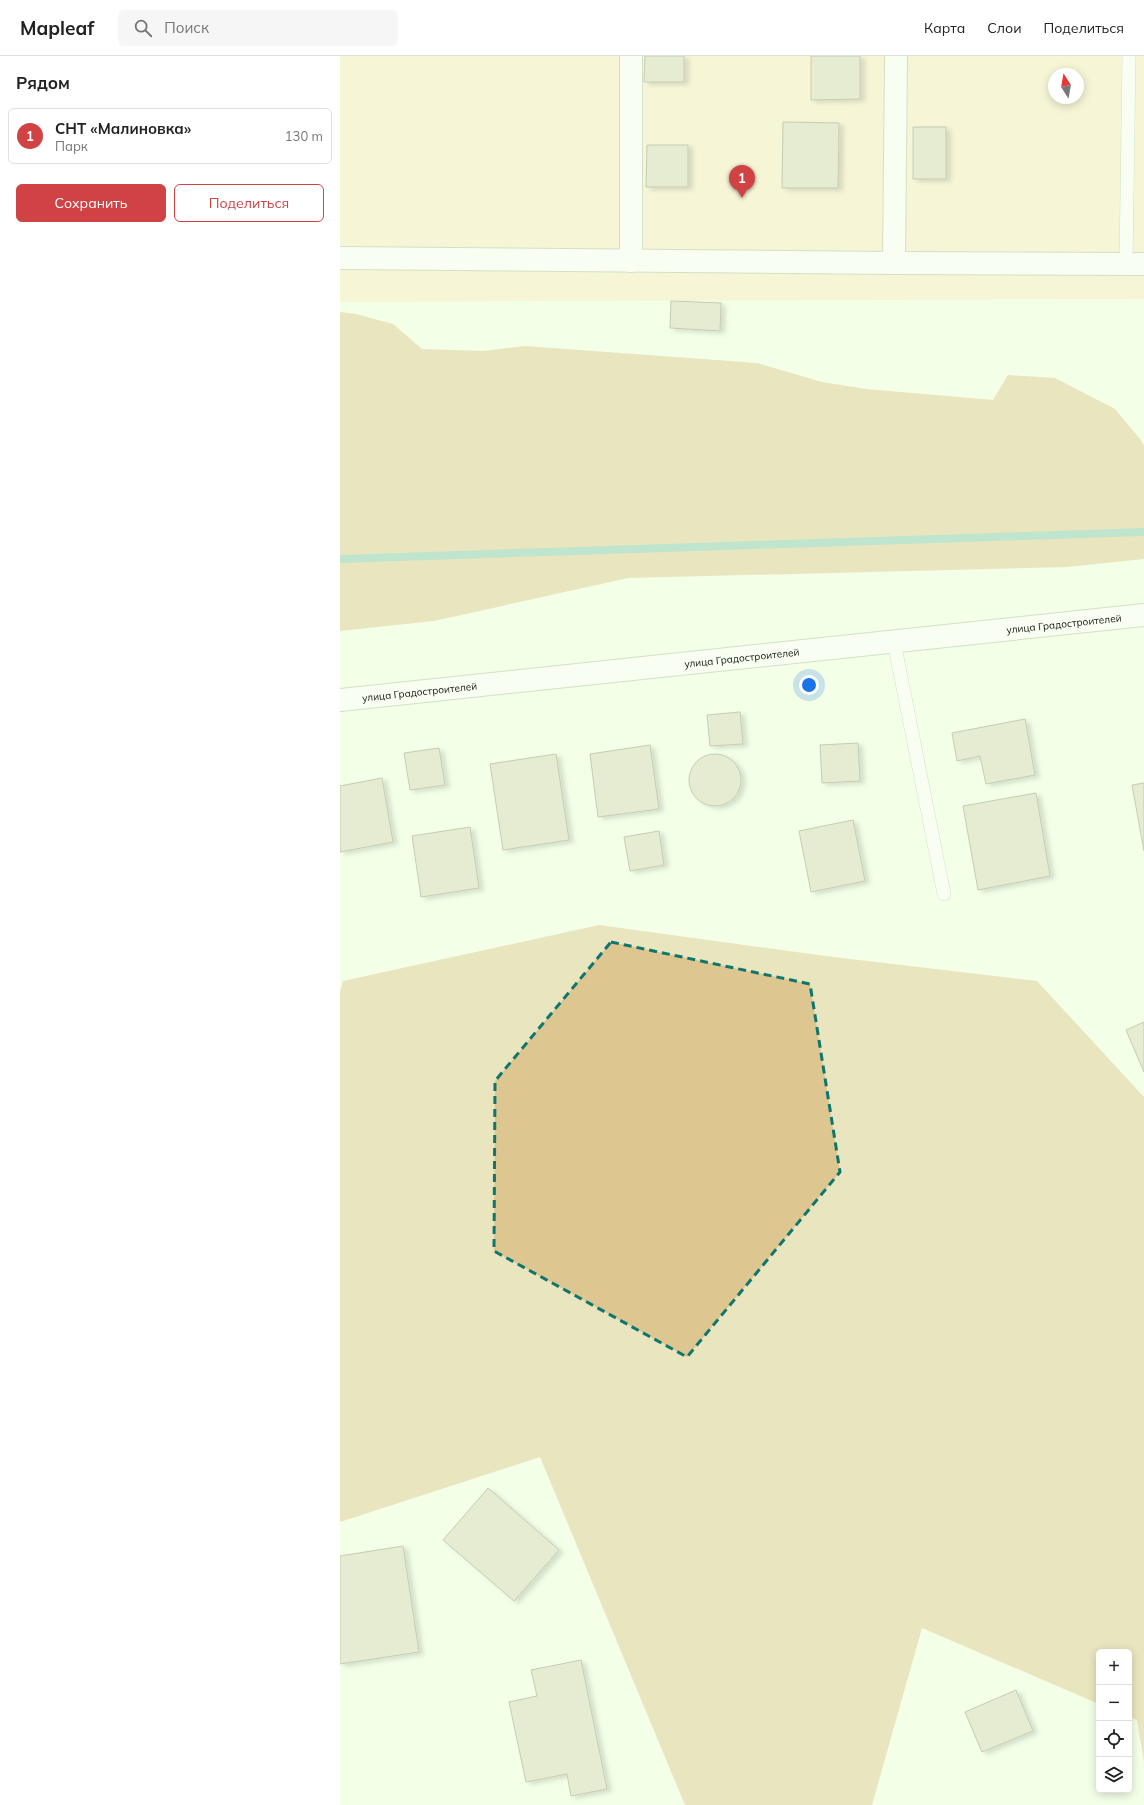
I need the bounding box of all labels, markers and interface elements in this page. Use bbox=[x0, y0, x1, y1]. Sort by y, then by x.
search box bbox=[118, 10, 398, 46]
text: Mapleaf bbox=[20, 16, 94, 40]
icon: search bbox=[132, 17, 154, 39]
text: Поиск bbox=[164, 18, 209, 37]
text: Карта bbox=[924, 19, 965, 37]
text: Слои bbox=[987, 19, 1022, 37]
text: Поделиться bbox=[1044, 19, 1124, 37]
north arrow bbox=[1048, 68, 1084, 104]
text: Рядом bbox=[16, 72, 70, 93]
text: СНТ «Малиновка» bbox=[55, 119, 191, 138]
text: 1 bbox=[26, 128, 34, 144]
text: 130 m bbox=[285, 128, 323, 144]
text: Парк bbox=[55, 138, 88, 154]
pin: 1 bbox=[729, 165, 755, 198]
button: Сохранить bbox=[16, 184, 166, 222]
button: Поделиться bbox=[174, 184, 324, 222]
street label: улица Градостроителей bbox=[1006, 611, 1122, 636]
street label: улица Градостроителей bbox=[684, 645, 800, 670]
your location bbox=[799, 675, 819, 695]
street label: улица Градостроителей bbox=[361, 679, 478, 704]
map controls bbox=[1096, 1649, 1132, 1793]
button: + bbox=[1096, 1649, 1132, 1685]
button: − bbox=[1096, 1685, 1132, 1721]
button: locate bbox=[1096, 1721, 1132, 1757]
button: layers bbox=[1096, 1757, 1132, 1793]

